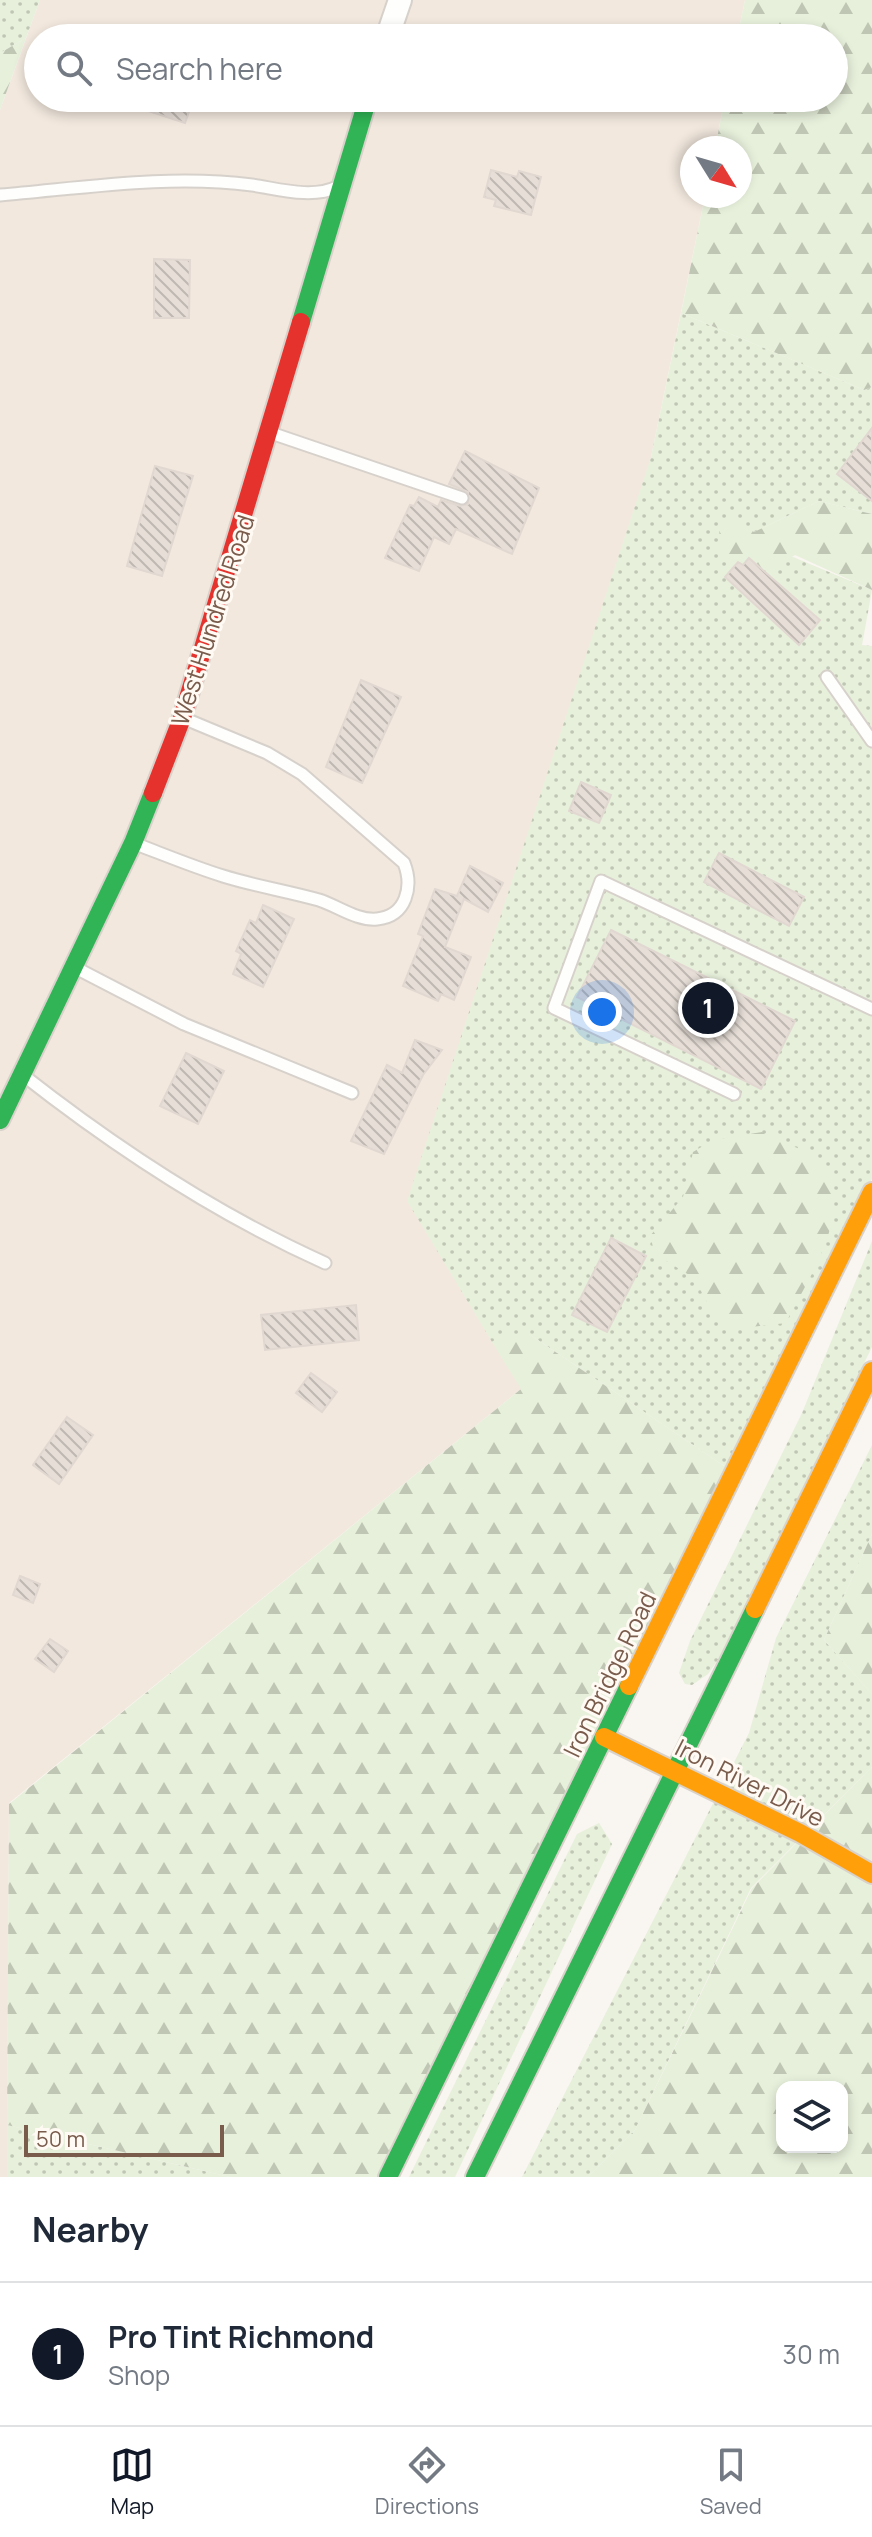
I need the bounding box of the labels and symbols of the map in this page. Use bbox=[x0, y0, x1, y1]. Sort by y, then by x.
north arrow bbox=[680, 136, 752, 208]
street label: West Hundred Road bbox=[162, 511, 262, 729]
pin: 1 bbox=[682, 978, 734, 1038]
your location bbox=[582, 992, 622, 1032]
street label: Iron Bridge Road bbox=[555, 1586, 663, 1762]
street label: Iron River Drive bbox=[670, 1730, 830, 1834]
scale bar bbox=[24, 2121, 224, 2157]

